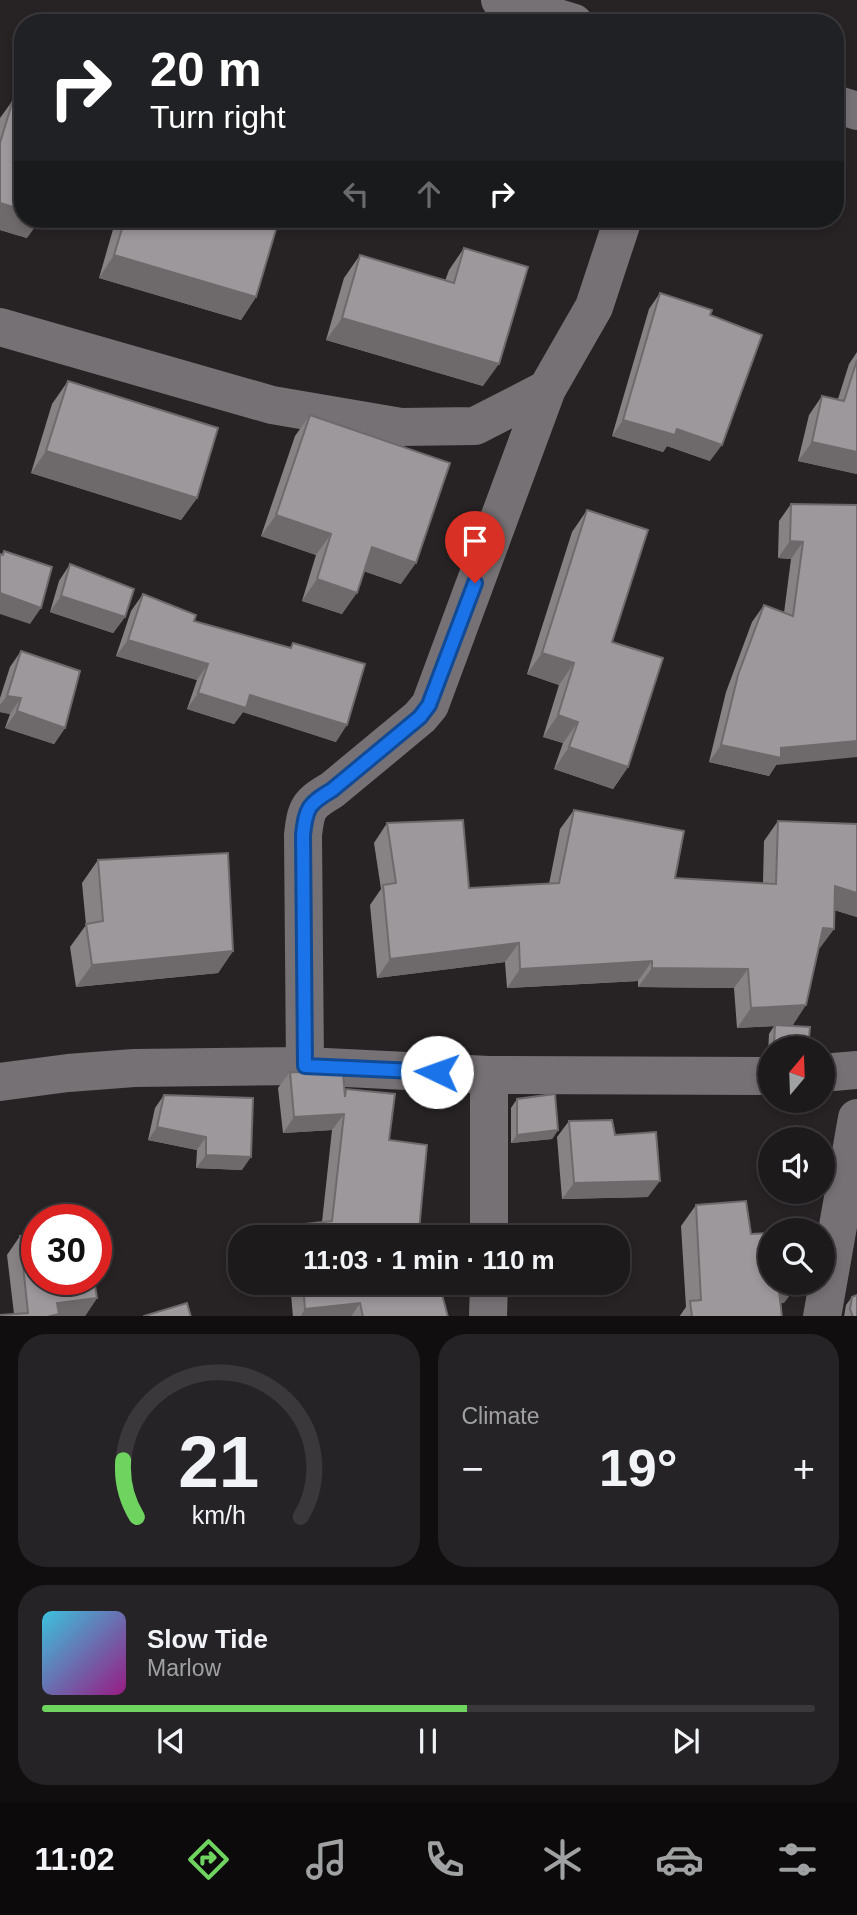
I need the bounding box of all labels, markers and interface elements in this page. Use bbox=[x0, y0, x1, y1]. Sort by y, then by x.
icon: right bbox=[35, 42, 126, 133]
text: 20 m bbox=[150, 42, 262, 96]
text: Turn right bbox=[150, 99, 286, 135]
icon: left bbox=[337, 175, 375, 213]
icon: ahead bbox=[410, 175, 448, 213]
icon: right bbox=[483, 175, 521, 213]
pin bbox=[445, 511, 505, 583]
icon: arrive bbox=[456, 522, 494, 560]
position arrow bbox=[400, 1035, 474, 1109]
north arrow bbox=[758, 1036, 835, 1113]
map controls bbox=[758, 1036, 835, 1295]
button: sound bbox=[758, 1127, 835, 1204]
speed limit sign: 30 bbox=[21, 1204, 112, 1295]
button: search bbox=[758, 1218, 835, 1295]
text: 11:03 · 1 min · 110 m bbox=[303, 1245, 555, 1275]
text: Climate bbox=[462, 1403, 539, 1429]
text: 21 bbox=[178, 1421, 259, 1502]
text: 19° bbox=[599, 1439, 678, 1497]
text: − bbox=[462, 1448, 484, 1490]
text: + bbox=[793, 1448, 815, 1490]
text: km/h bbox=[192, 1500, 246, 1528]
text: Slow Tide bbox=[147, 1624, 268, 1654]
text: Marlow bbox=[147, 1655, 221, 1681]
icon: previous bbox=[152, 1722, 190, 1760]
icon: pause bbox=[409, 1722, 447, 1760]
icon: next bbox=[667, 1722, 705, 1760]
icon: directions bbox=[184, 1835, 233, 1884]
icon: music bbox=[302, 1835, 351, 1884]
icon: phone bbox=[420, 1835, 469, 1884]
icon: climate bbox=[538, 1835, 587, 1884]
icon: car bbox=[655, 1835, 704, 1884]
icon: filters bbox=[773, 1835, 822, 1884]
text: 11:02 bbox=[34, 1841, 115, 1877]

